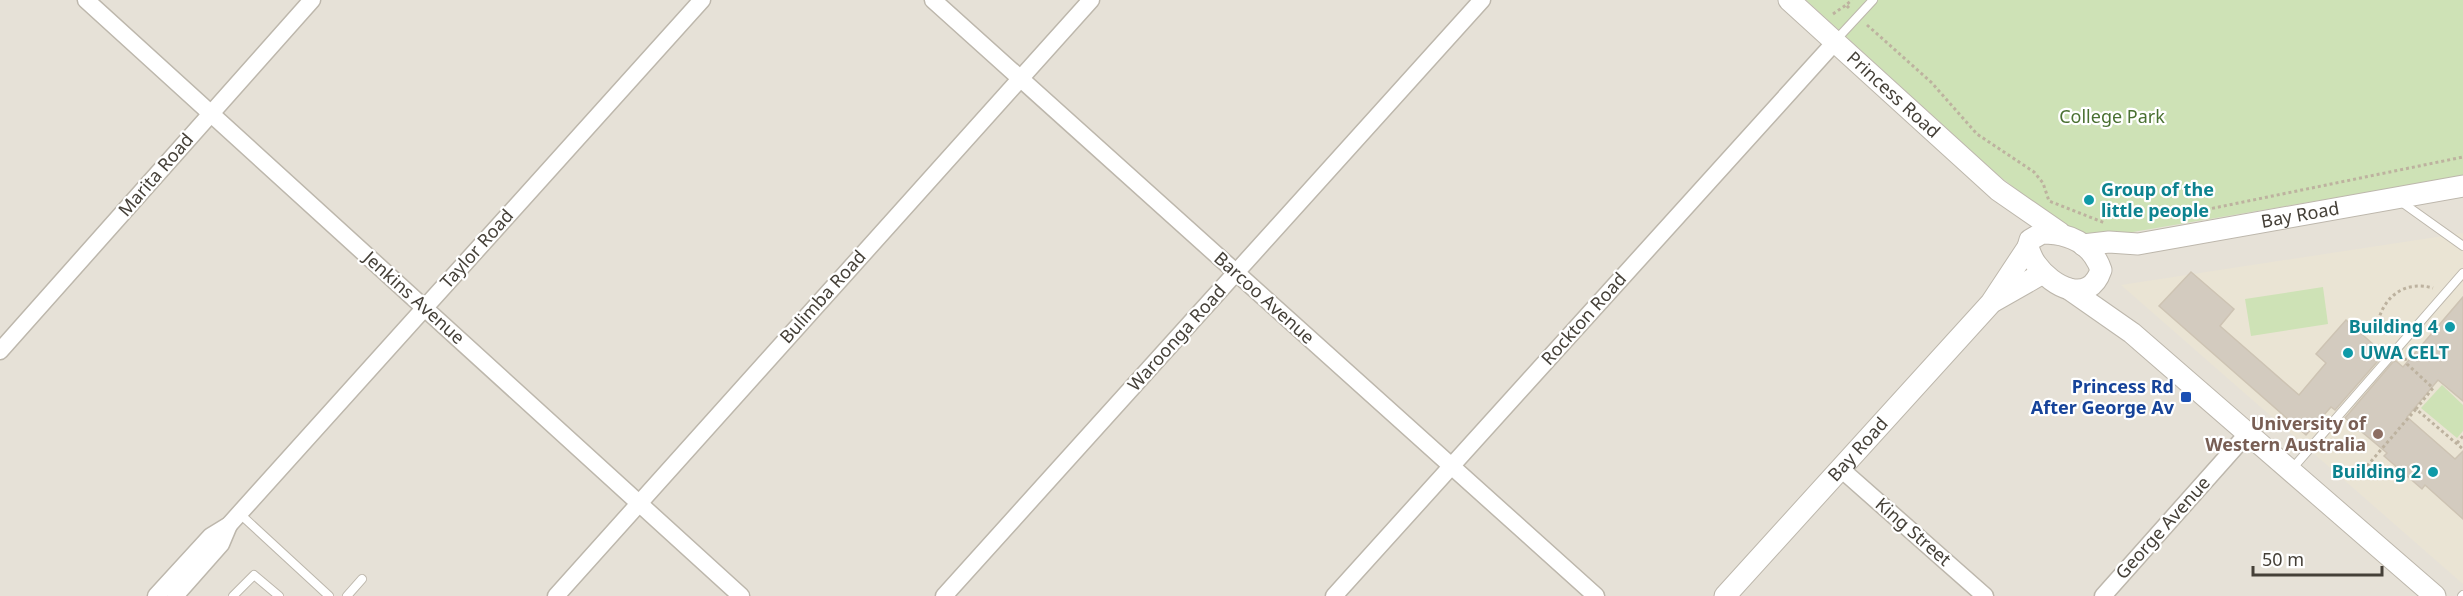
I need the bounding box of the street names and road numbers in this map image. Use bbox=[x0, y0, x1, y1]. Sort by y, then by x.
street label: Princess Road bbox=[1842, 45, 1946, 143]
street label: Marita Road bbox=[112, 128, 198, 221]
street label: Bay Road bbox=[2259, 195, 2341, 233]
street label: Taylor Road bbox=[434, 204, 518, 293]
street label: Jenkins Avenue bbox=[358, 244, 470, 349]
street label: Bulimba Road bbox=[774, 244, 871, 348]
street label: Barcoo Avenue bbox=[1209, 246, 1320, 349]
street label: Rockton Road bbox=[1535, 267, 1631, 370]
street label: Waroonga Road bbox=[1122, 279, 1231, 396]
street label: Bay Road bbox=[1822, 411, 1893, 486]
street label: George Avenue bbox=[2110, 471, 2215, 584]
street label: King Street bbox=[1871, 492, 1957, 571]

